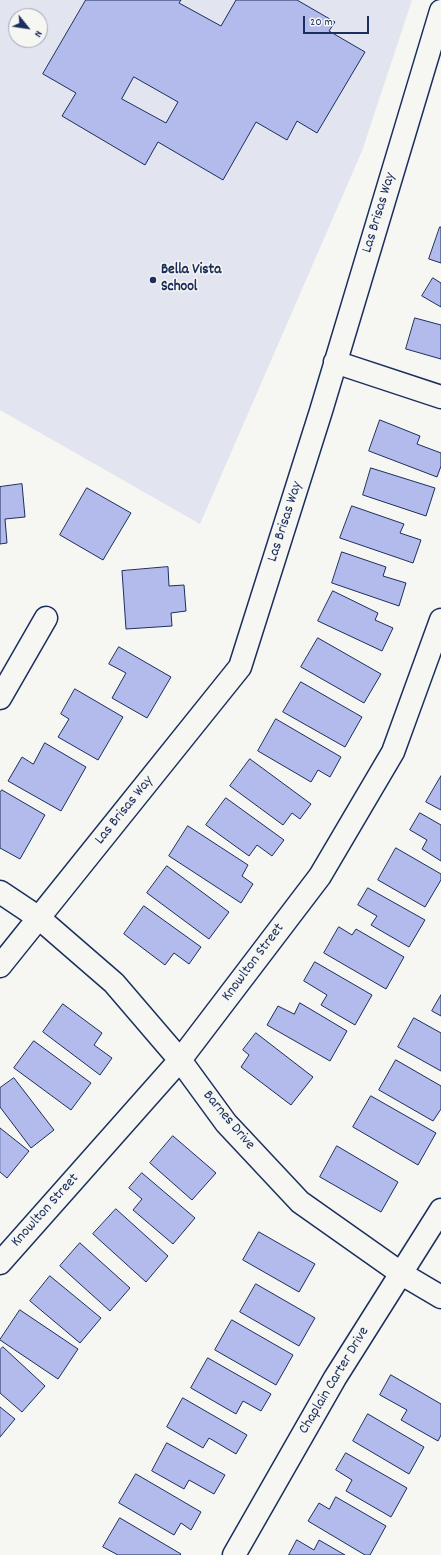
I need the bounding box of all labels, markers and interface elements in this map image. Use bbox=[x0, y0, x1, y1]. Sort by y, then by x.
north arrow bbox=[8, 8, 48, 48]
scale bar bbox=[305, 8, 371, 34]
text: 20 m bbox=[310, 14, 333, 31]
text: N bbox=[29, 27, 46, 40]
street label: Las Brisas Way bbox=[359, 171, 401, 255]
place label: Bella Vista School bbox=[161, 262, 221, 297]
marker: Bella Vista School bbox=[148, 275, 158, 285]
street label: Las Brisas Way bbox=[265, 480, 307, 564]
street label: Las Brisas Way bbox=[92, 773, 158, 849]
street label: Knowlton Street bbox=[219, 921, 289, 1005]
street label: Barnes Drive bbox=[198, 1088, 258, 1154]
street label: Knowlton Street bbox=[8, 1170, 84, 1252]
street label: Chaplain Carter Drive bbox=[296, 1324, 374, 1438]

